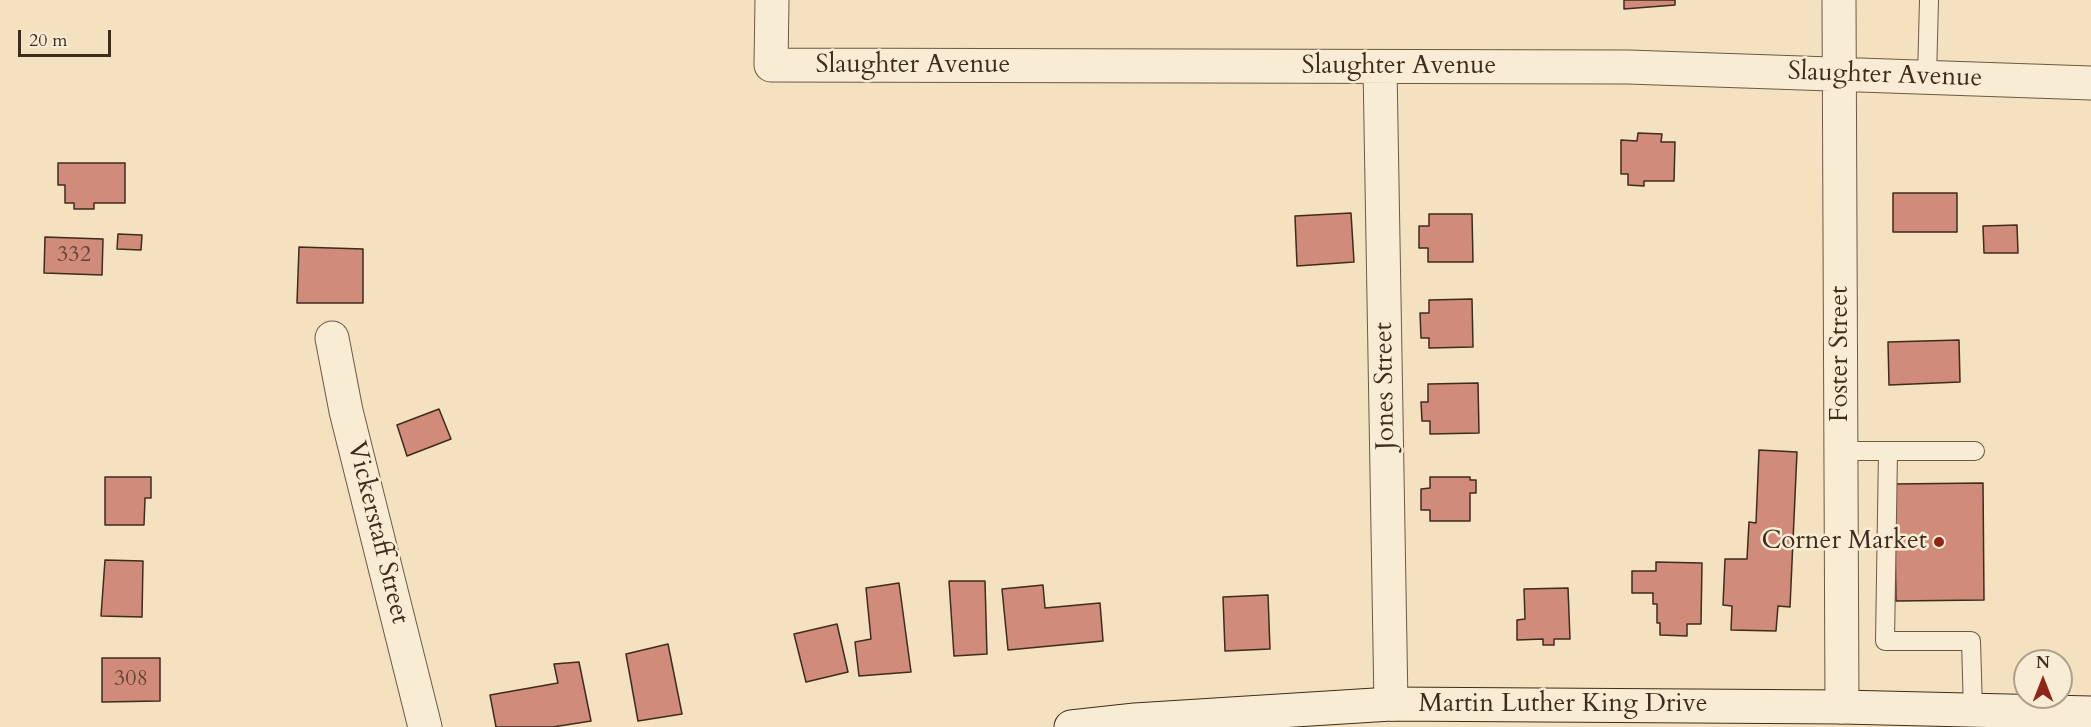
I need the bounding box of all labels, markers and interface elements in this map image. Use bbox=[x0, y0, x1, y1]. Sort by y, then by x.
scale bar bbox=[21, 18, 114, 56]
text: 20 m bbox=[29, 28, 68, 53]
street label: Slaughter Avenue bbox=[816, 50, 1010, 82]
street label: Slaughter Avenue bbox=[1302, 51, 1496, 83]
street label: Slaughter Avenue bbox=[1787, 57, 1983, 95]
house number: 332 bbox=[57, 243, 91, 269]
street label: Foster Street bbox=[1825, 286, 1857, 422]
street label: Jones Street bbox=[1369, 322, 1403, 450]
street label: Vickerstaff Street bbox=[339, 439, 415, 627]
place label: Corner Market bbox=[1761, 526, 1927, 558]
marker: Corner Market bbox=[1932, 535, 1946, 549]
north arrow bbox=[2013, 649, 2073, 709]
text: N bbox=[2036, 652, 2050, 674]
house number: 308 bbox=[114, 667, 148, 693]
street label: Martin Luther King Drive bbox=[1418, 689, 1708, 721]

